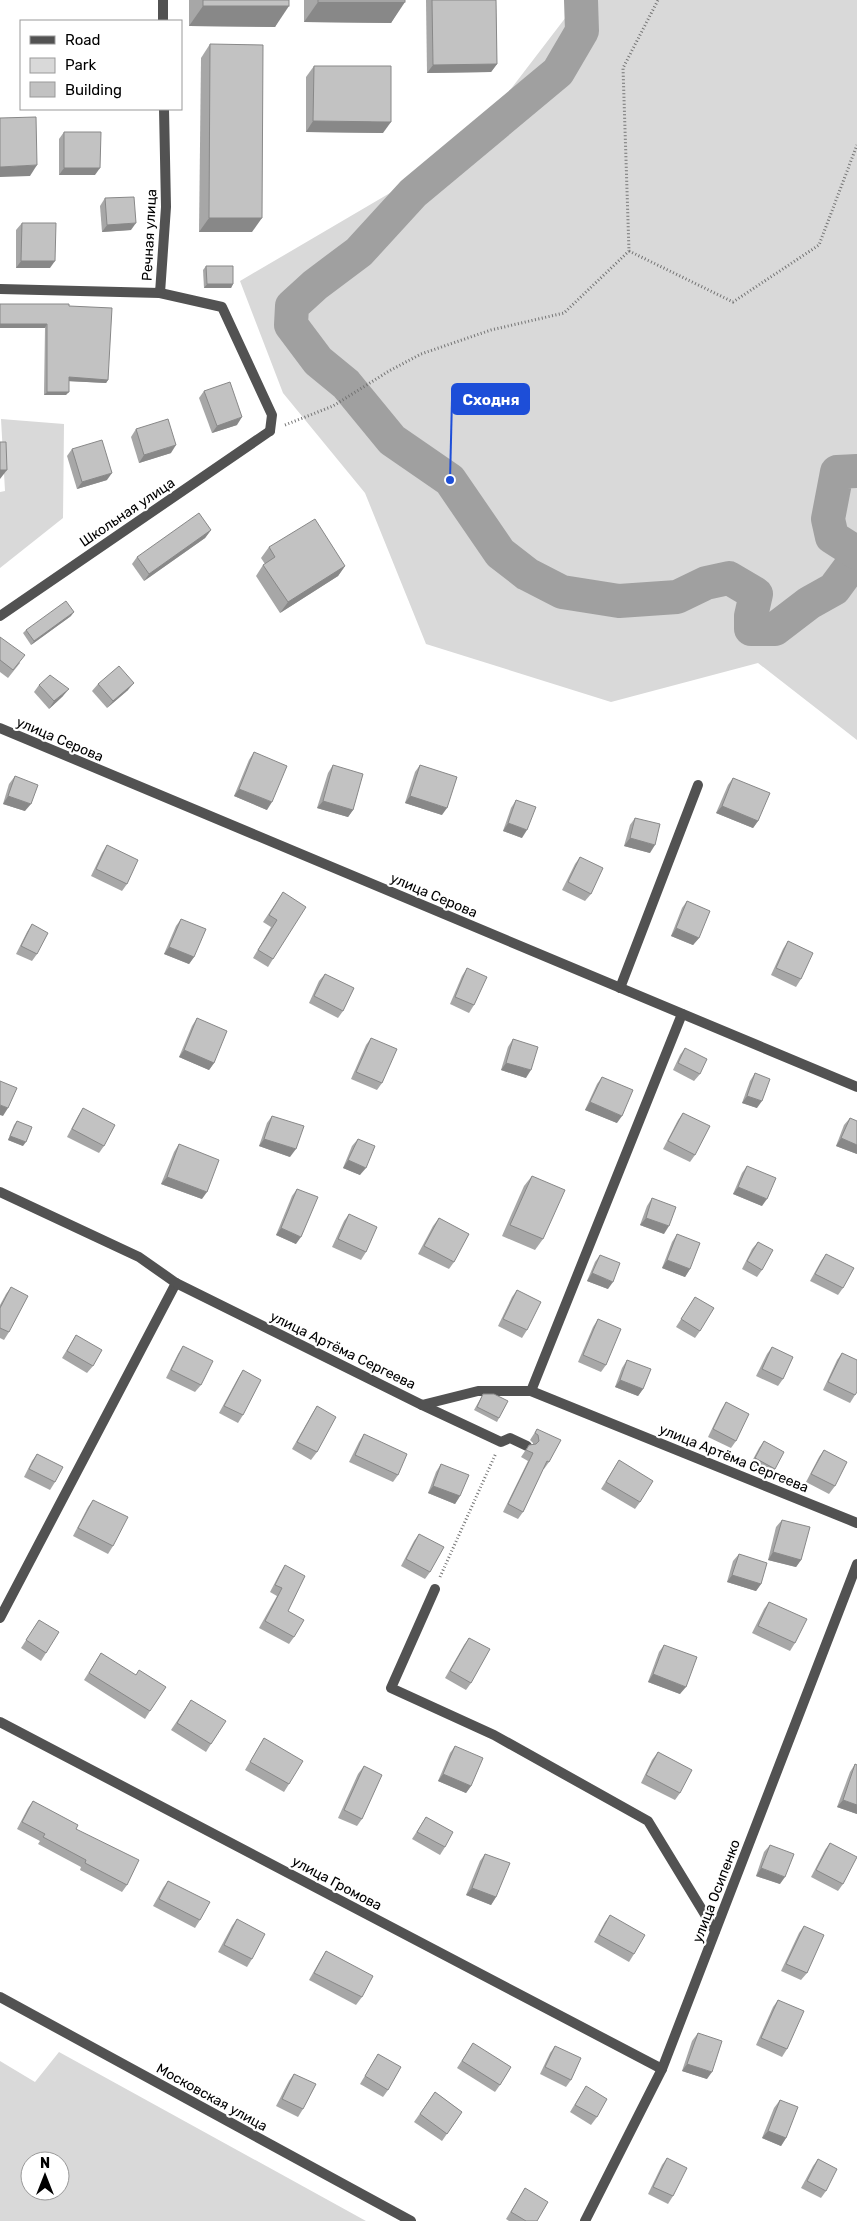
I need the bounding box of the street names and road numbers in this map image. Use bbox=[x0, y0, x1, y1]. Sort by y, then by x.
street label: Речная улица bbox=[139, 189, 160, 281]
street label: Школьная улица bbox=[76, 474, 178, 551]
street label: улица Серова bbox=[14, 714, 106, 765]
street label: улица Серова bbox=[388, 870, 480, 921]
street label: улица Артёма Сергеева bbox=[267, 1308, 418, 1393]
street label: улица Артёма Сергеева bbox=[657, 1421, 811, 1496]
street label: улица Осипенко bbox=[689, 1837, 744, 1945]
street label: улица Громова bbox=[289, 1853, 385, 1914]
street label: Московская улица bbox=[153, 2060, 270, 2135]

